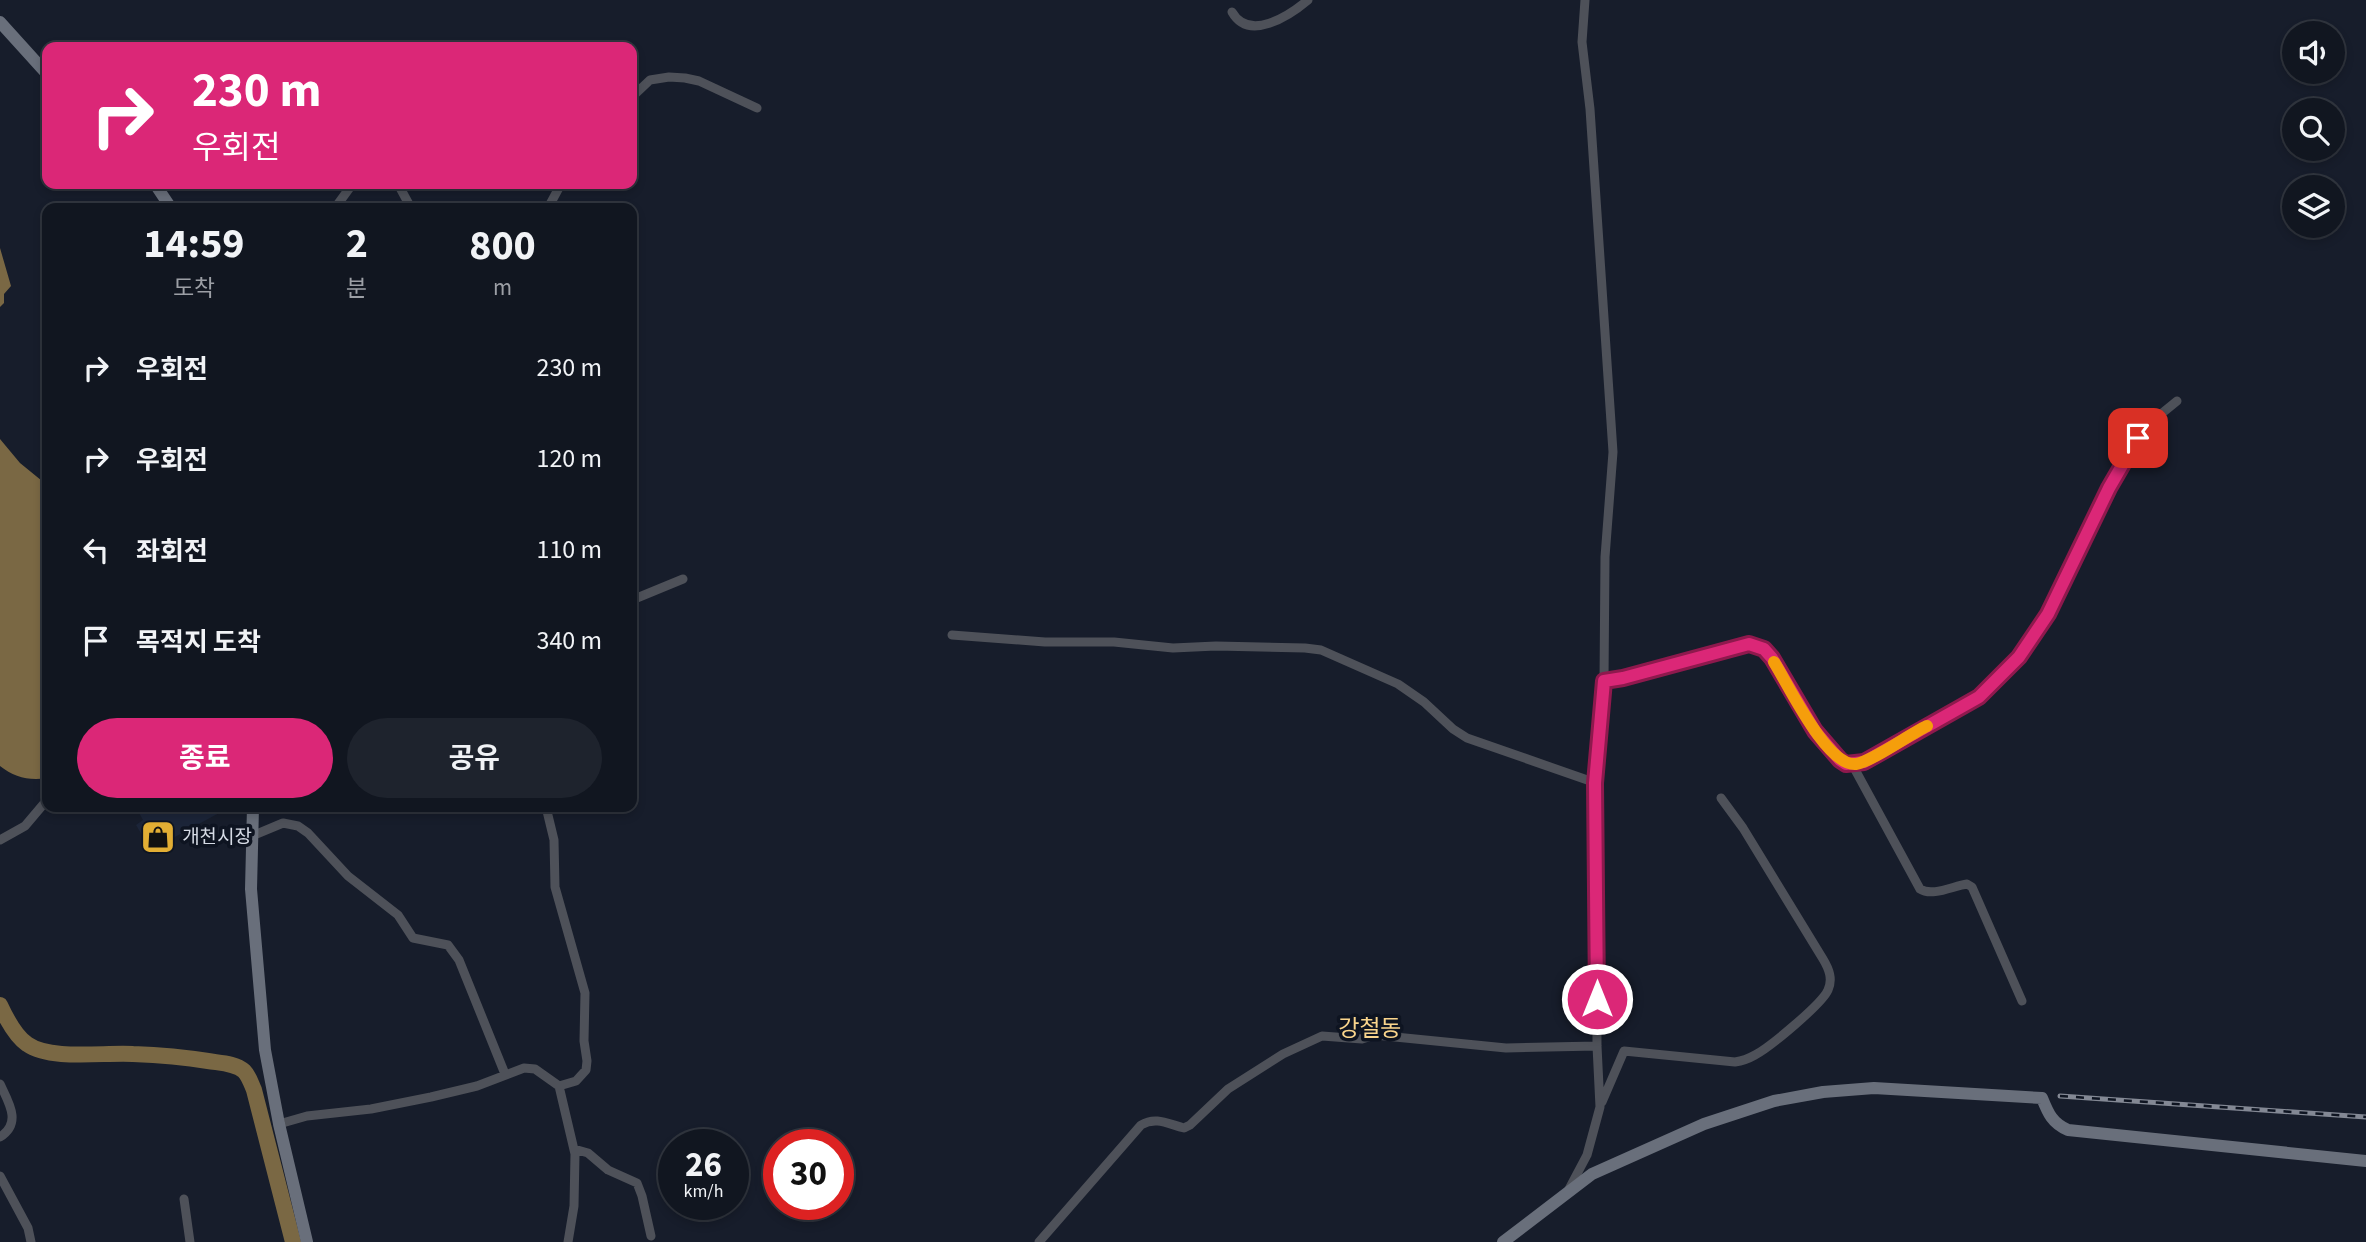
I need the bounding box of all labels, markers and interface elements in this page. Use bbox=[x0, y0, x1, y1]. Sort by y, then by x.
map controls bbox=[2282, 21, 2345, 238]
button: sound bbox=[2282, 21, 2345, 84]
text: 230 m bbox=[192, 56, 321, 126]
icon: right bbox=[77, 70, 168, 161]
button: search bbox=[2282, 98, 2345, 161]
text: 우회전 bbox=[192, 125, 280, 171]
button: layers bbox=[2282, 175, 2345, 238]
text: 14:59 bbox=[143, 214, 245, 274]
text: 2 bbox=[346, 214, 368, 274]
text: 800 bbox=[469, 216, 536, 276]
text: m bbox=[493, 271, 512, 304]
text: 도착 bbox=[173, 272, 215, 305]
text: 분 bbox=[346, 272, 367, 305]
icon: right bbox=[77, 349, 115, 387]
text: 230 m bbox=[536, 349, 602, 386]
text: 우회전 bbox=[136, 351, 208, 388]
pin bbox=[2108, 408, 2168, 468]
icon: arrive bbox=[2119, 419, 2157, 457]
icon: right bbox=[77, 440, 115, 478]
text: 120 m bbox=[536, 440, 602, 477]
text: 우회전 bbox=[136, 442, 208, 479]
icon: left bbox=[77, 531, 115, 569]
text: 110 m bbox=[536, 531, 602, 568]
text: 좌회전 bbox=[136, 533, 208, 570]
icon: arrive bbox=[77, 622, 115, 660]
text: 340 m bbox=[536, 622, 602, 659]
text: 목적지 도착 bbox=[136, 624, 261, 661]
button: 종료 bbox=[77, 718, 333, 798]
button: 공유 bbox=[347, 718, 602, 798]
shop icon: 개천시장 bbox=[139, 818, 177, 856]
place label: 개천시장 bbox=[182, 824, 252, 851]
position arrow bbox=[1560, 962, 1634, 1036]
district label: 강철동 bbox=[1338, 1012, 1402, 1045]
speed limit sign: 30 bbox=[763, 1129, 854, 1220]
text: 26 bbox=[685, 1140, 722, 1190]
text: km/h bbox=[684, 1179, 723, 1204]

